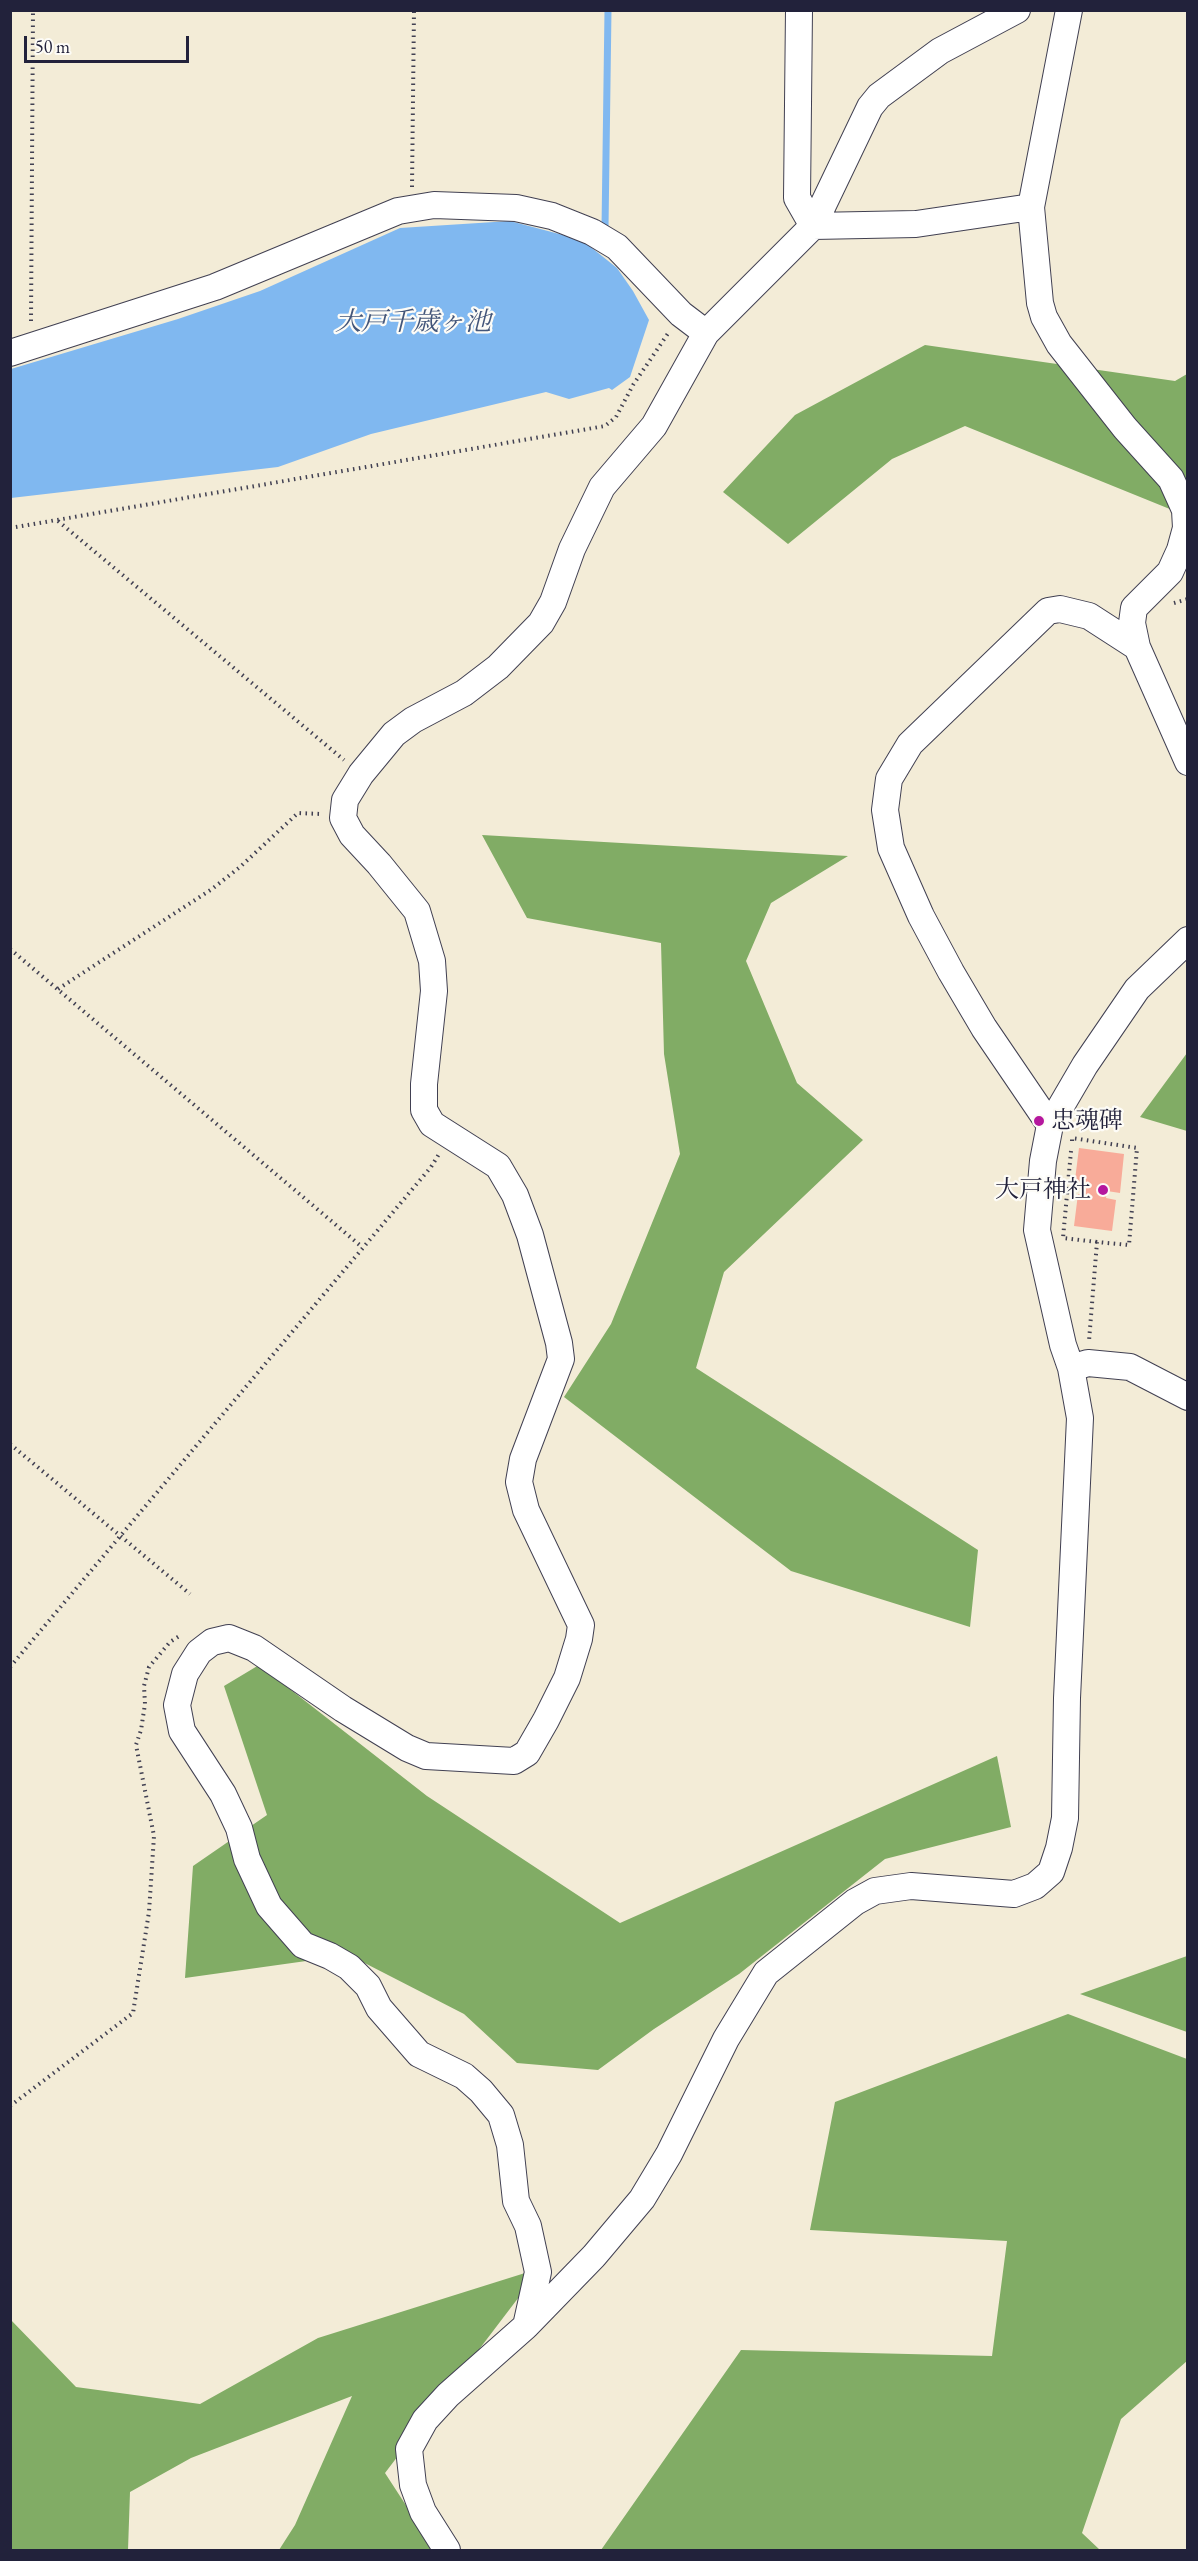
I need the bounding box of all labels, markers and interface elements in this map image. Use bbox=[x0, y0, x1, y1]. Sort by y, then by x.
scale bar bbox=[27, 24, 192, 62]
text: 50 m bbox=[35, 35, 70, 58]
water label: 大戸千歳ヶ池 bbox=[335, 307, 491, 339]
place label: 忠魂碑 bbox=[1051, 1107, 1123, 1135]
marker: 忠魂碑 bbox=[1032, 1114, 1046, 1128]
place label: 大戸神社 bbox=[995, 1176, 1091, 1204]
marker: 大戸神社 bbox=[1096, 1183, 1110, 1197]

